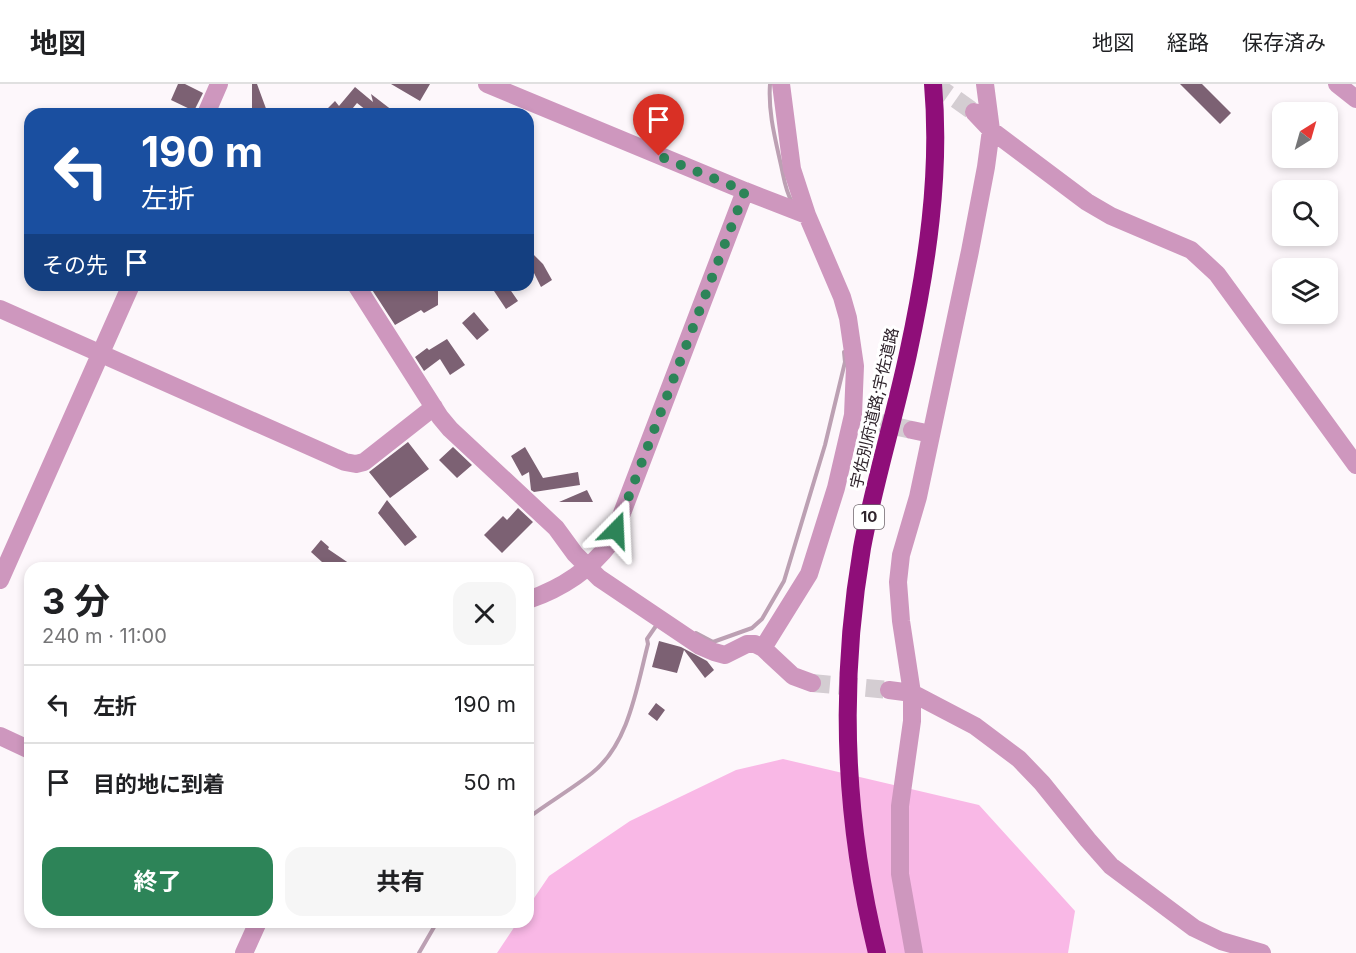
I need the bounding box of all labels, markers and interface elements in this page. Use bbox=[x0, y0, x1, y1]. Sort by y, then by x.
text: 地図 bbox=[30, 26, 86, 60]
text: 地図 bbox=[1092, 30, 1134, 55]
text: 経路 bbox=[1167, 30, 1209, 55]
text: 保存済み bbox=[1242, 30, 1326, 55]
pin bbox=[633, 94, 684, 156]
north arrow bbox=[1272, 102, 1338, 168]
map controls bbox=[1272, 102, 1338, 324]
icon: arrive bbox=[642, 103, 675, 136]
text: 190 m bbox=[141, 126, 263, 177]
icon: left bbox=[42, 132, 120, 210]
button: search bbox=[1272, 180, 1338, 246]
text: 左折 bbox=[141, 182, 195, 215]
icon: arrive bbox=[120, 246, 153, 279]
text: その先 bbox=[42, 252, 108, 278]
button: layers bbox=[1272, 258, 1338, 324]
street label: 宇佐別府道路;宇佐道路 bbox=[846, 325, 902, 491]
position arrow bbox=[584, 498, 648, 562]
road number: 10 bbox=[854, 505, 884, 529]
text: 3 分 bbox=[42, 579, 110, 623]
button: close bbox=[453, 582, 516, 645]
text: 240 m · 11:00 bbox=[42, 624, 167, 648]
icon: left bbox=[42, 688, 75, 721]
text: 190 m bbox=[454, 691, 516, 717]
text: 左折 bbox=[93, 693, 137, 719]
icon: arrive bbox=[42, 766, 75, 799]
text: 50 m bbox=[463, 769, 516, 795]
text: 目的地に到着 bbox=[93, 771, 225, 797]
button: 終了 bbox=[42, 847, 273, 916]
button: 共有 bbox=[285, 847, 516, 916]

